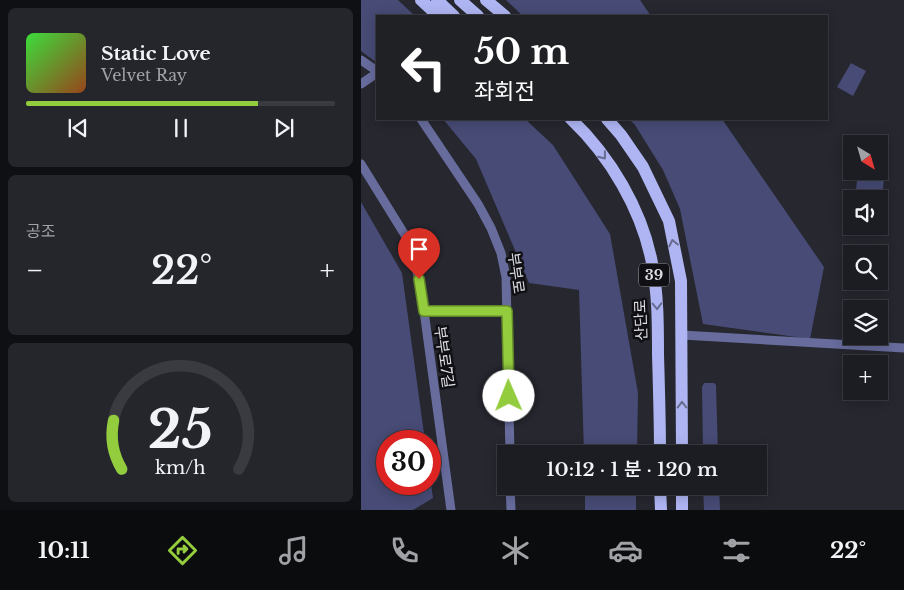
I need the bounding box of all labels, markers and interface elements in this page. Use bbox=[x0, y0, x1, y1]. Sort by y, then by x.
text: 50 m bbox=[474, 30, 569, 73]
icon: left bbox=[391, 35, 456, 100]
text: Static Love bbox=[101, 42, 211, 65]
text: Velvet Ray bbox=[101, 65, 187, 85]
text: 좌회전 bbox=[474, 78, 535, 105]
icon: previous bbox=[64, 114, 92, 142]
icon: pause bbox=[167, 114, 195, 142]
icon: next bbox=[270, 114, 298, 142]
north arrow bbox=[843, 135, 889, 180]
map controls bbox=[843, 135, 888, 400]
one-way arrow bbox=[597, 150, 605, 159]
button: sound bbox=[843, 190, 888, 235]
text: 공조 bbox=[26, 221, 55, 241]
pin bbox=[398, 228, 440, 279]
icon: arrive bbox=[405, 235, 433, 263]
one-way arrow bbox=[668, 239, 679, 248]
button: search bbox=[843, 245, 888, 290]
text: 22° bbox=[151, 247, 212, 294]
street label: 부부로 bbox=[504, 251, 529, 295]
text: − bbox=[26, 253, 44, 288]
text: + bbox=[320, 253, 335, 288]
road number: 39 bbox=[639, 264, 669, 286]
street label: 산단로 bbox=[630, 299, 651, 341]
button: layers bbox=[843, 300, 888, 345]
one-way arrow bbox=[652, 303, 663, 311]
street label: 부부로7길 bbox=[431, 325, 458, 389]
button: + bbox=[843, 355, 888, 400]
position arrow bbox=[482, 369, 534, 421]
text: 25 bbox=[148, 398, 213, 462]
one-way arrow bbox=[677, 401, 687, 408]
speed limit sign: 30 bbox=[376, 430, 441, 495]
text: km/h bbox=[155, 457, 206, 479]
text: 10:12 · 1 분 · 120 m bbox=[546, 458, 718, 481]
icon: directions bbox=[165, 533, 200, 568]
icon: music bbox=[276, 533, 311, 568]
icon: phone bbox=[387, 533, 422, 568]
icon: climate bbox=[498, 533, 533, 568]
icon: car bbox=[608, 533, 643, 568]
icon: filters bbox=[719, 533, 754, 568]
text: 10:11 bbox=[38, 537, 90, 564]
text: 22° bbox=[830, 537, 866, 564]

